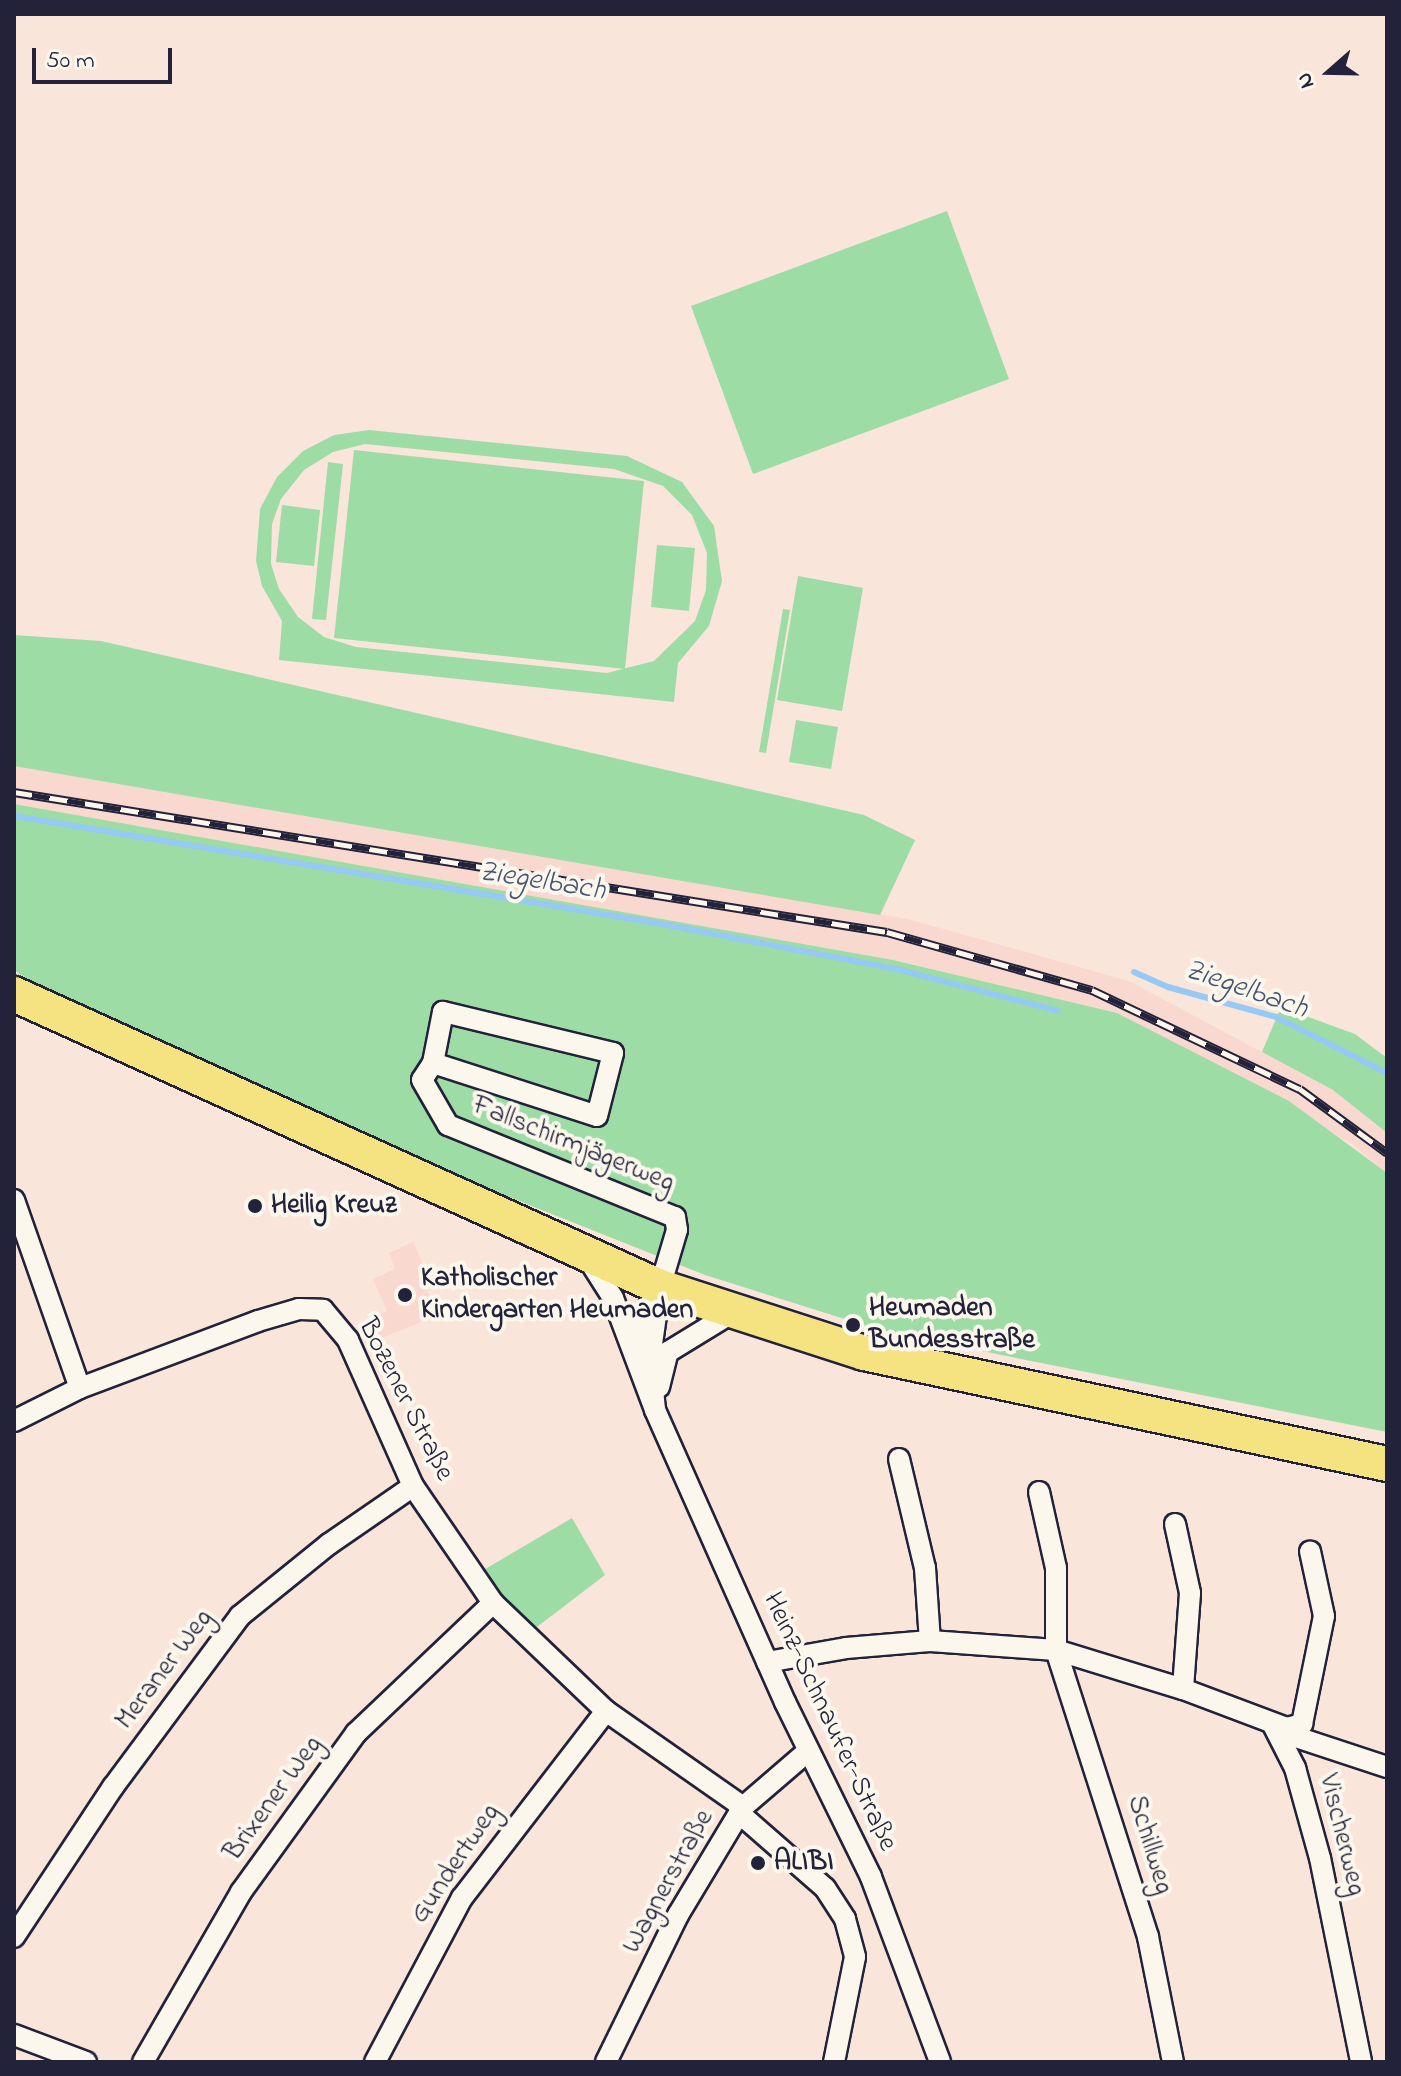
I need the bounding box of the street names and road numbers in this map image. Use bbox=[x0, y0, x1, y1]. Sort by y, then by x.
street label: Fallschirmjägerweg bbox=[467, 1089, 679, 1201]
street label: Bozener Straße bbox=[350, 1313, 460, 1487]
street label: Heinz-Schnaufer-Straße bbox=[754, 1587, 904, 1857]
street label: Meraner Weg bbox=[109, 1603, 221, 1737]
street label: Brixener Weg bbox=[217, 1730, 331, 1868]
street label: Vischerweg bbox=[1310, 1771, 1372, 1899]
street label: Schillweg bbox=[1118, 1791, 1180, 1899]
street label: Gundertweg bbox=[404, 1798, 508, 1930]
street label: Wagnerstraße bbox=[616, 1804, 722, 1960]

